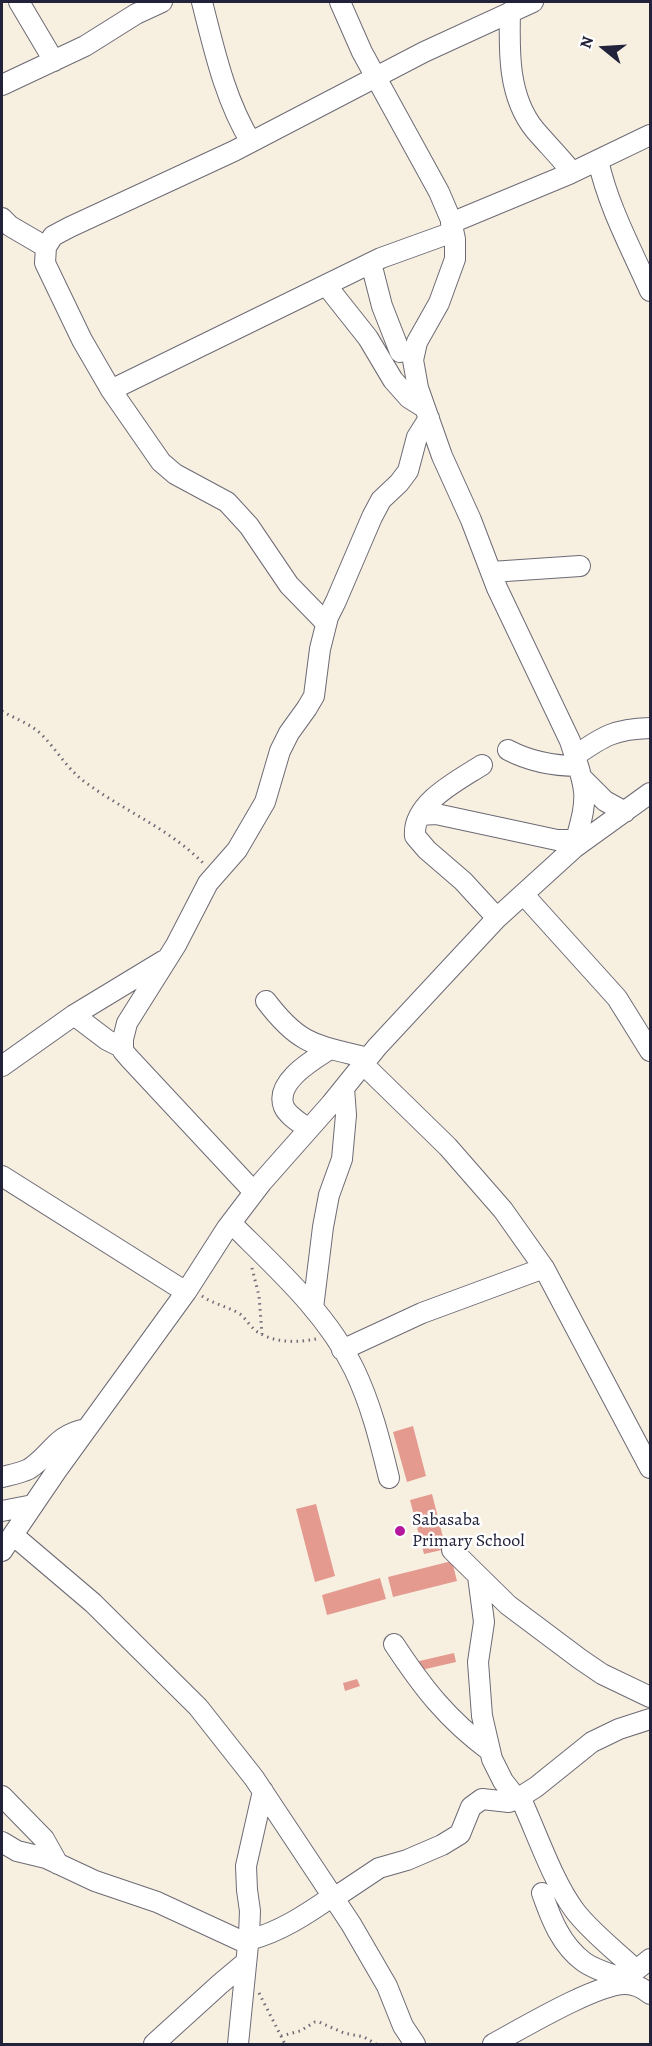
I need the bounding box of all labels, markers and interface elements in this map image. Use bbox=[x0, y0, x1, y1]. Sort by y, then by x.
north arrow bbox=[574, 18, 634, 78]
text: N bbox=[575, 33, 599, 51]
place label: Sabasaba Primary School bbox=[412, 1510, 525, 1552]
marker: Sabasaba Primary School bbox=[393, 1524, 407, 1538]

